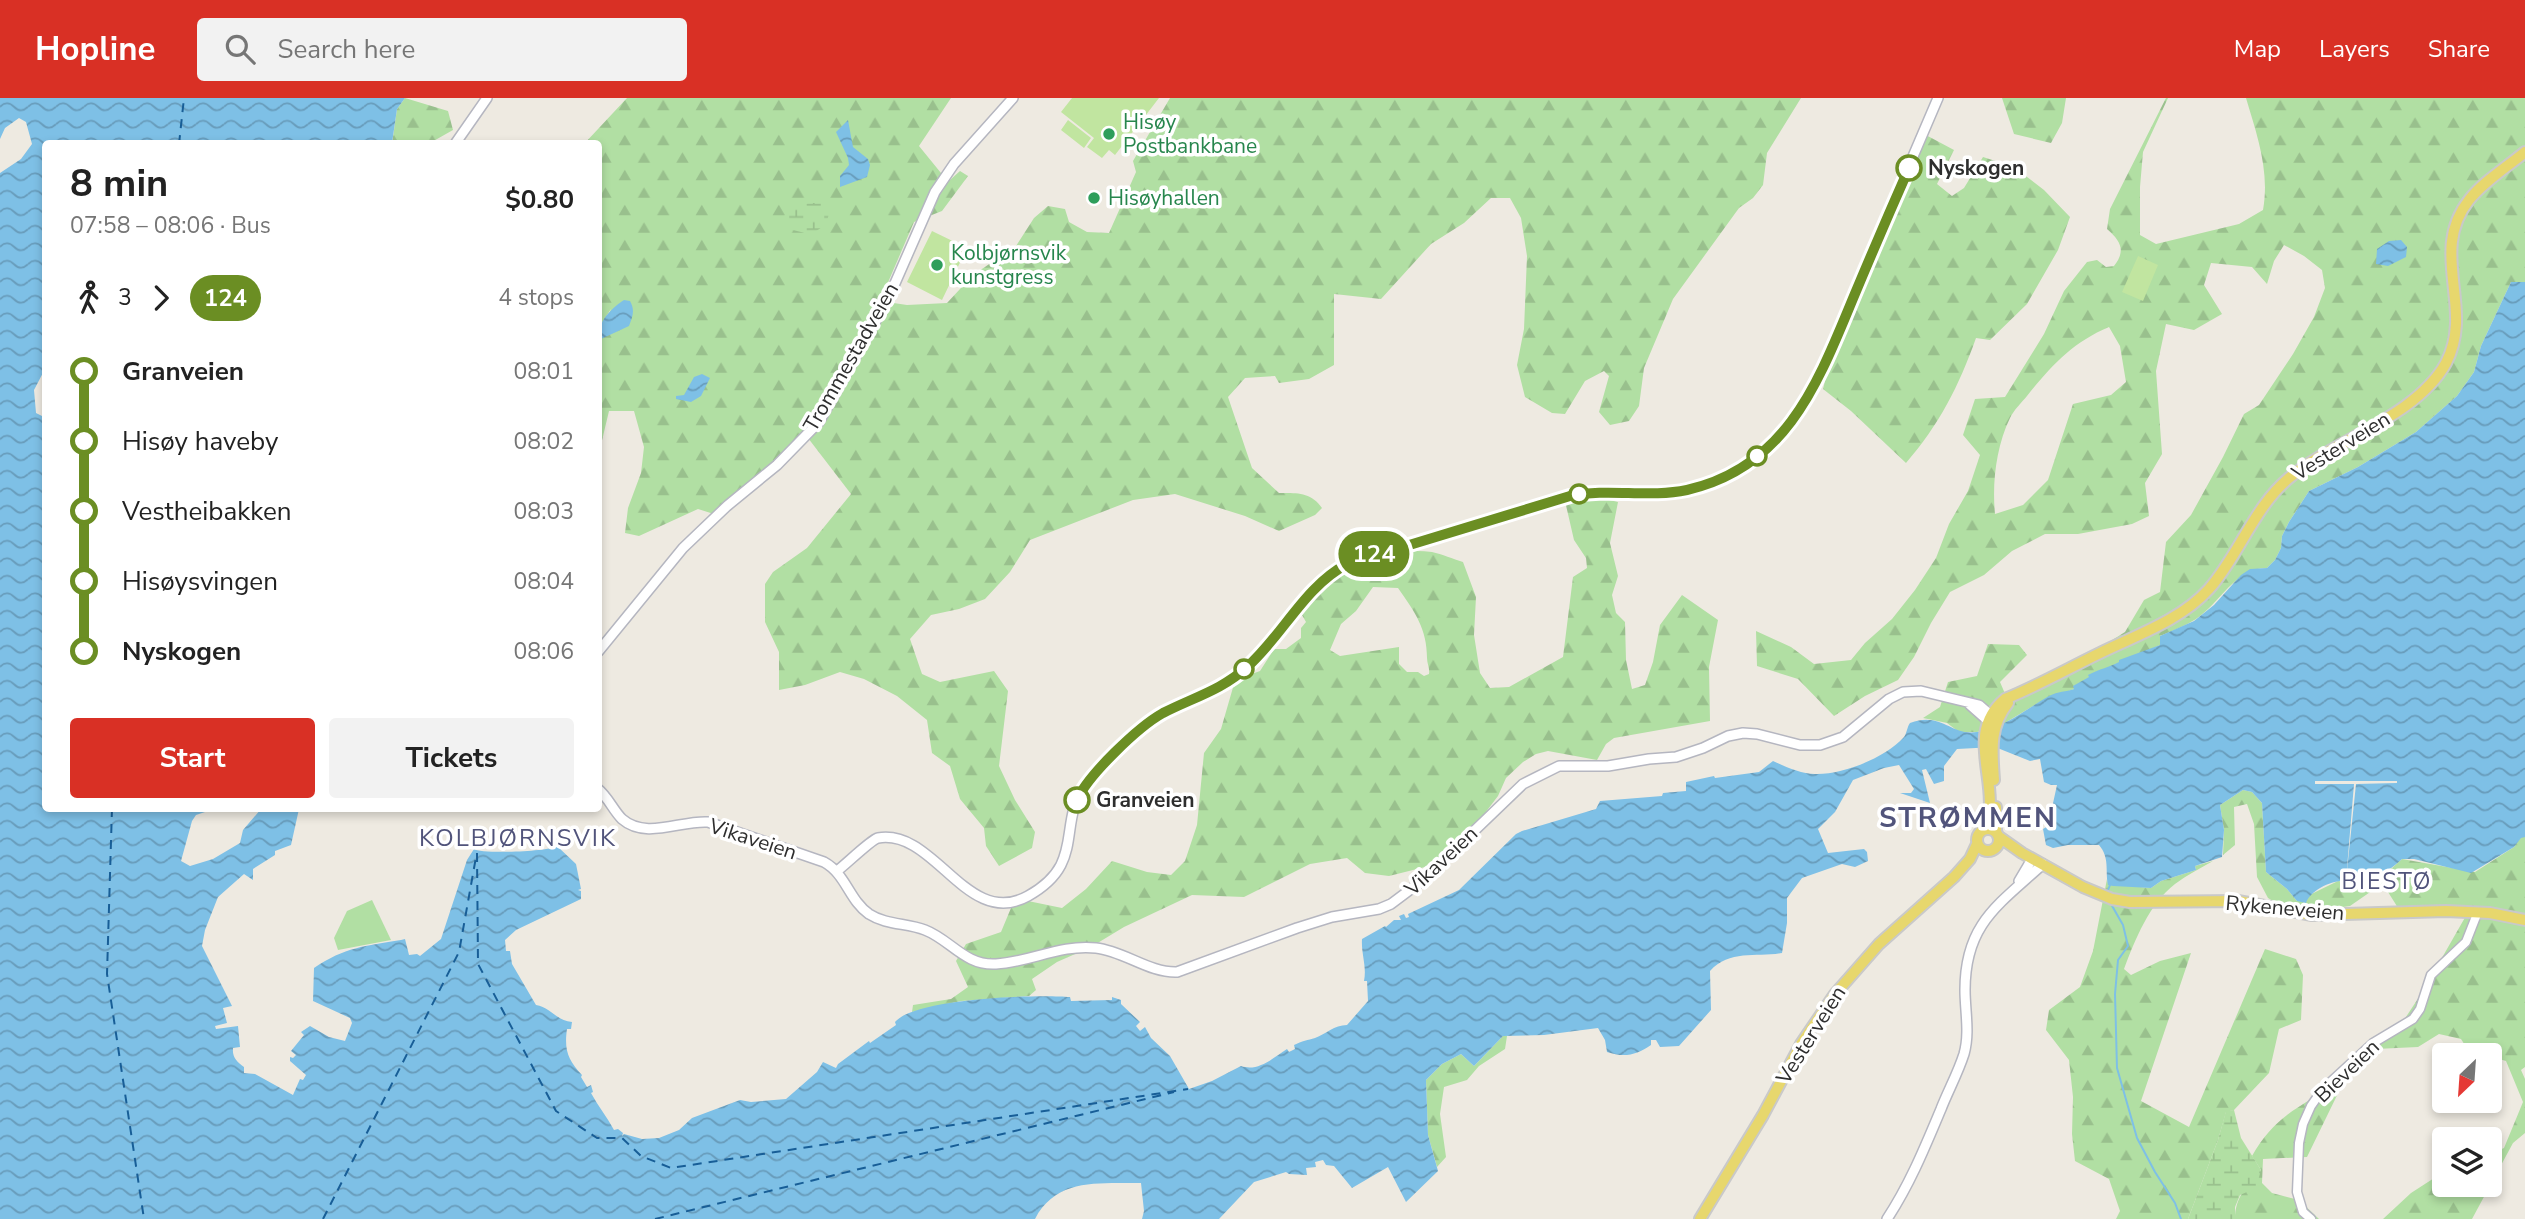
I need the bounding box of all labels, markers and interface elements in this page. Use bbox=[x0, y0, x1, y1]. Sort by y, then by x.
search box bbox=[197, 18, 687, 81]
text: Hopline bbox=[35, 27, 155, 72]
icon: search bbox=[221, 30, 259, 68]
text: Search here bbox=[277, 32, 415, 67]
text: Map bbox=[2234, 33, 2281, 65]
text: Layers bbox=[2319, 33, 2390, 65]
text: Share bbox=[2428, 33, 2490, 65]
place label: Hisøy Postbankbane bbox=[1123, 108, 1257, 160]
marker: Hisøy Postbankbane bbox=[1101, 126, 1117, 142]
place label: Nyskogen bbox=[1928, 154, 2024, 182]
marker: Nyskogen bbox=[1896, 155, 1922, 181]
text: 8 min bbox=[70, 158, 168, 209]
text: $0.80 bbox=[505, 182, 574, 217]
place label: Hisøyhallen bbox=[1108, 184, 1220, 212]
marker: Hisøyhallen bbox=[1086, 190, 1102, 206]
text: 07:58 – 08:06 · Bus bbox=[70, 210, 271, 241]
place label: Kolbjørnsvik kunstgress bbox=[951, 239, 1067, 291]
marker: Kolbjørnsvik kunstgress bbox=[929, 257, 945, 273]
street label: Trommestadveien bbox=[797, 277, 905, 437]
icon: walk bbox=[70, 279, 108, 317]
icon: forward bbox=[142, 279, 180, 317]
text: 3 bbox=[118, 282, 132, 313]
text: 124 bbox=[204, 282, 247, 314]
text: 4 stops bbox=[498, 282, 574, 313]
text: Granveien bbox=[122, 354, 244, 389]
text: 08:01 bbox=[514, 356, 574, 387]
street label: Vesterveien bbox=[2286, 405, 2395, 488]
text: Hisøy haveby bbox=[122, 424, 278, 459]
text: 08:02 bbox=[514, 426, 574, 457]
unlabelled marker bbox=[1747, 446, 1767, 466]
unlabelled marker bbox=[1569, 484, 1589, 504]
text: Vestheibakken bbox=[122, 494, 292, 529]
text: 08:03 bbox=[514, 496, 574, 527]
line badge: 124 bbox=[1334, 531, 1414, 577]
text: 124 bbox=[1352, 538, 1396, 570]
text: Hisøysvingen bbox=[122, 564, 278, 599]
text: 08:04 bbox=[514, 566, 574, 597]
text: Nyskogen bbox=[122, 634, 241, 669]
text: 08:06 bbox=[514, 636, 574, 667]
unlabelled marker bbox=[1234, 659, 1254, 679]
button: Start bbox=[70, 718, 315, 798]
button: Tickets bbox=[329, 718, 574, 798]
place label: Granveien bbox=[1096, 786, 1195, 814]
marker: Granveien bbox=[1064, 787, 1090, 813]
district label: STRØMMEN bbox=[1879, 799, 2057, 837]
street label: Vikaveien bbox=[705, 811, 800, 866]
street label: Vikaveien bbox=[1398, 820, 1484, 903]
district label: KOLBJØRNSVIK bbox=[419, 822, 617, 854]
district label: BIESTØ bbox=[2342, 866, 2432, 897]
street label: Rykeneveien bbox=[2224, 889, 2346, 927]
street label: Vesterveien bbox=[1769, 981, 1852, 1090]
street label: Bieveien bbox=[2309, 1033, 2385, 1109]
north arrow bbox=[2432, 1043, 2502, 1113]
map controls bbox=[2432, 1043, 2502, 1197]
button: layers bbox=[2432, 1127, 2502, 1197]

